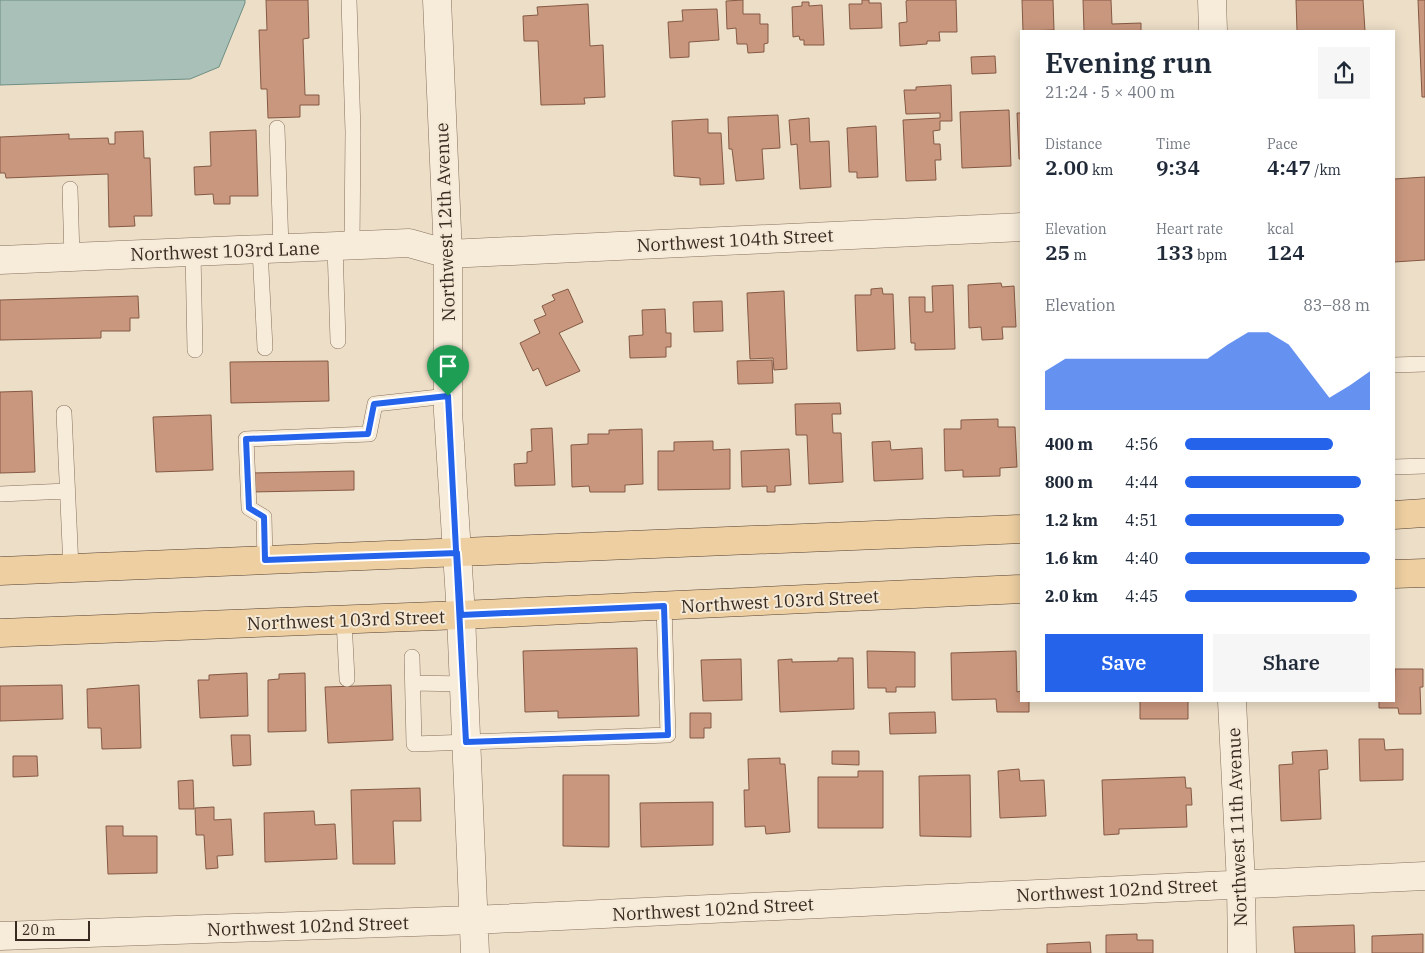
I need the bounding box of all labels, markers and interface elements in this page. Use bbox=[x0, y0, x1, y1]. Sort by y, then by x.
text: Evening run bbox=[1045, 44, 1212, 81]
button: share bbox=[1318, 47, 1370, 99]
text: 21:24 · 5 × 400 m bbox=[1045, 82, 1175, 102]
street label: Northwest 12th Avenue bbox=[430, 122, 460, 322]
text: Distance bbox=[1045, 135, 1102, 153]
text: Time bbox=[1156, 135, 1190, 153]
text: Pace bbox=[1267, 135, 1298, 153]
text: 2.00 bbox=[1045, 153, 1089, 181]
text: 9:34 bbox=[1156, 153, 1200, 181]
text: 4:47 bbox=[1267, 153, 1311, 181]
text: km bbox=[1089, 161, 1113, 179]
text: /km bbox=[1311, 161, 1341, 179]
text: Elevation bbox=[1045, 220, 1107, 238]
text: Heart rate bbox=[1156, 220, 1223, 238]
text: kcal bbox=[1267, 220, 1294, 238]
street label: Northwest 104th Street bbox=[636, 223, 834, 257]
street label: Northwest 103rd Lane bbox=[130, 236, 320, 266]
text: 25 bbox=[1045, 238, 1070, 266]
text: 133 bbox=[1156, 238, 1194, 266]
text: 124 bbox=[1267, 238, 1305, 266]
text: m bbox=[1070, 246, 1087, 264]
text: bpm bbox=[1194, 246, 1227, 264]
text: Elevation bbox=[1045, 295, 1115, 315]
text: 83–88 m bbox=[1303, 295, 1370, 315]
pin bbox=[427, 345, 469, 396]
icon: arrive bbox=[434, 352, 462, 380]
text: 400 m bbox=[1045, 434, 1093, 454]
text: 4:56 bbox=[1125, 434, 1158, 454]
text: 800 m bbox=[1045, 472, 1093, 492]
text: 4:44 bbox=[1125, 472, 1158, 492]
text: 1.2 km bbox=[1045, 510, 1098, 530]
text: 4:51 bbox=[1125, 510, 1158, 530]
text: 1.6 km bbox=[1045, 548, 1098, 568]
text: 4:40 bbox=[1125, 548, 1158, 568]
street label: Northwest 103rd Street bbox=[680, 584, 880, 618]
text: 2.0 km bbox=[1045, 586, 1098, 606]
text: 4:45 bbox=[1125, 586, 1158, 606]
street label: Northwest 103rd Street bbox=[246, 605, 446, 635]
button: Save bbox=[1045, 634, 1203, 692]
button: Share bbox=[1213, 634, 1370, 692]
street label: Northwest 11th Avenue bbox=[1222, 727, 1252, 927]
street label: Northwest 102nd Street bbox=[1016, 873, 1218, 907]
street label: Northwest 102nd Street bbox=[612, 892, 814, 926]
street label: Northwest 102nd Street bbox=[207, 911, 409, 941]
scale bar bbox=[15, 918, 90, 941]
text: 20 m bbox=[22, 921, 55, 939]

